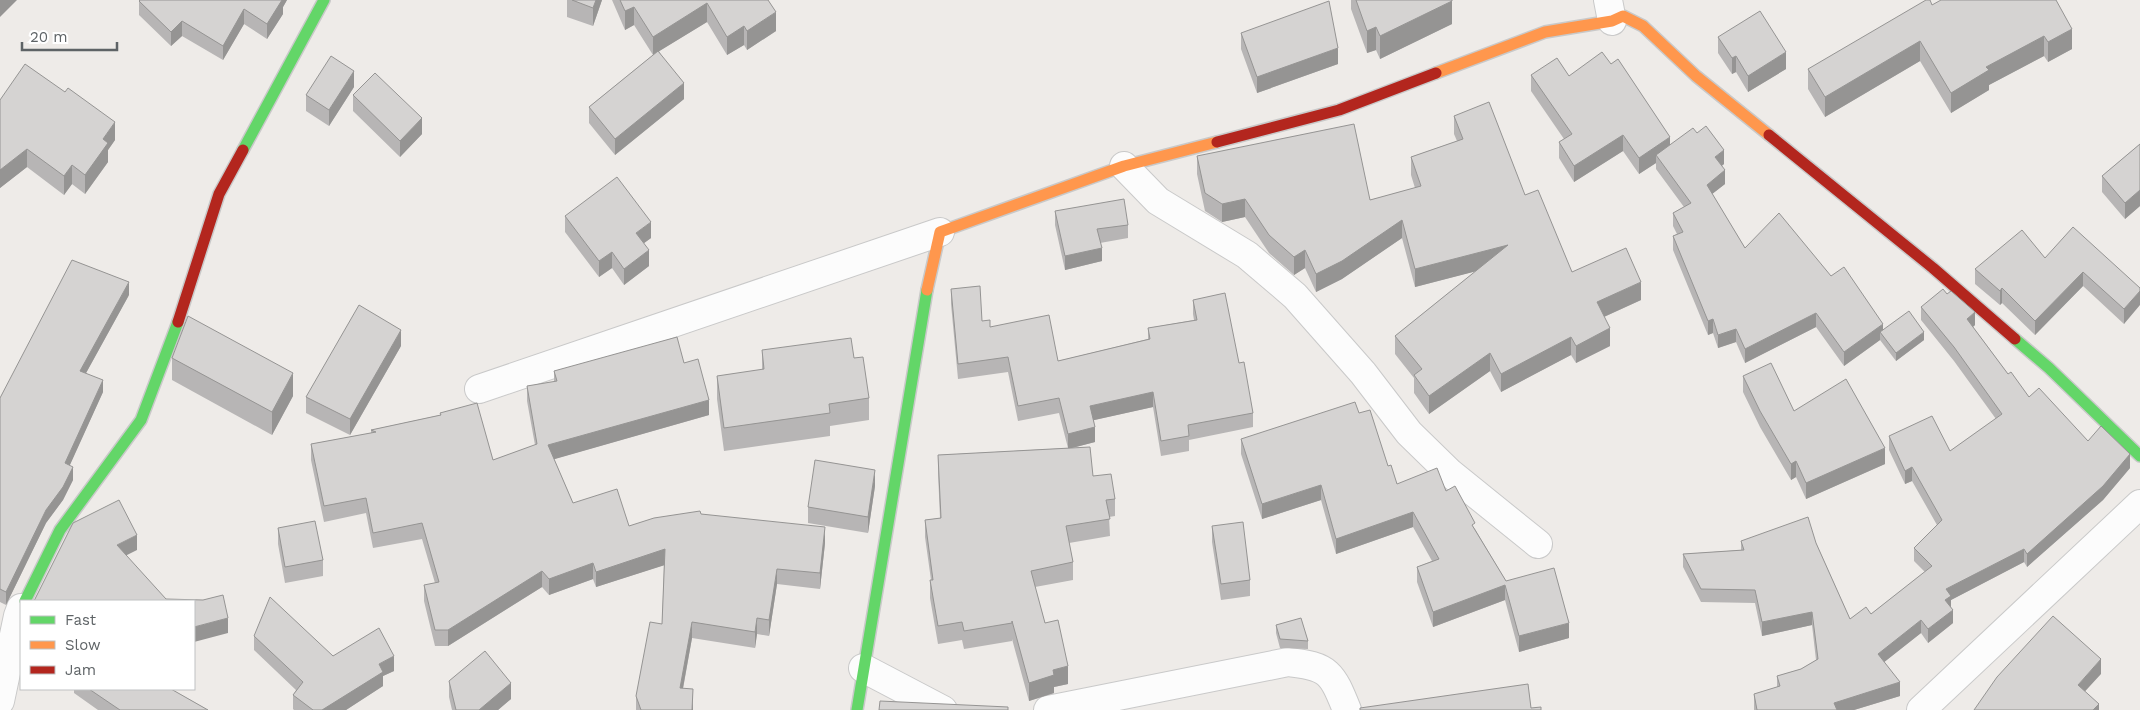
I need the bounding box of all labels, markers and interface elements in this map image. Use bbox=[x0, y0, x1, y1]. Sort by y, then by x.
scale bar bbox=[22, 20, 118, 52]
text: 20 m bbox=[30, 28, 68, 46]
legend bbox=[20, 600, 195, 690]
text: Fast bbox=[65, 611, 97, 629]
text: Slow bbox=[65, 636, 101, 654]
text: Jam bbox=[65, 661, 96, 679]

